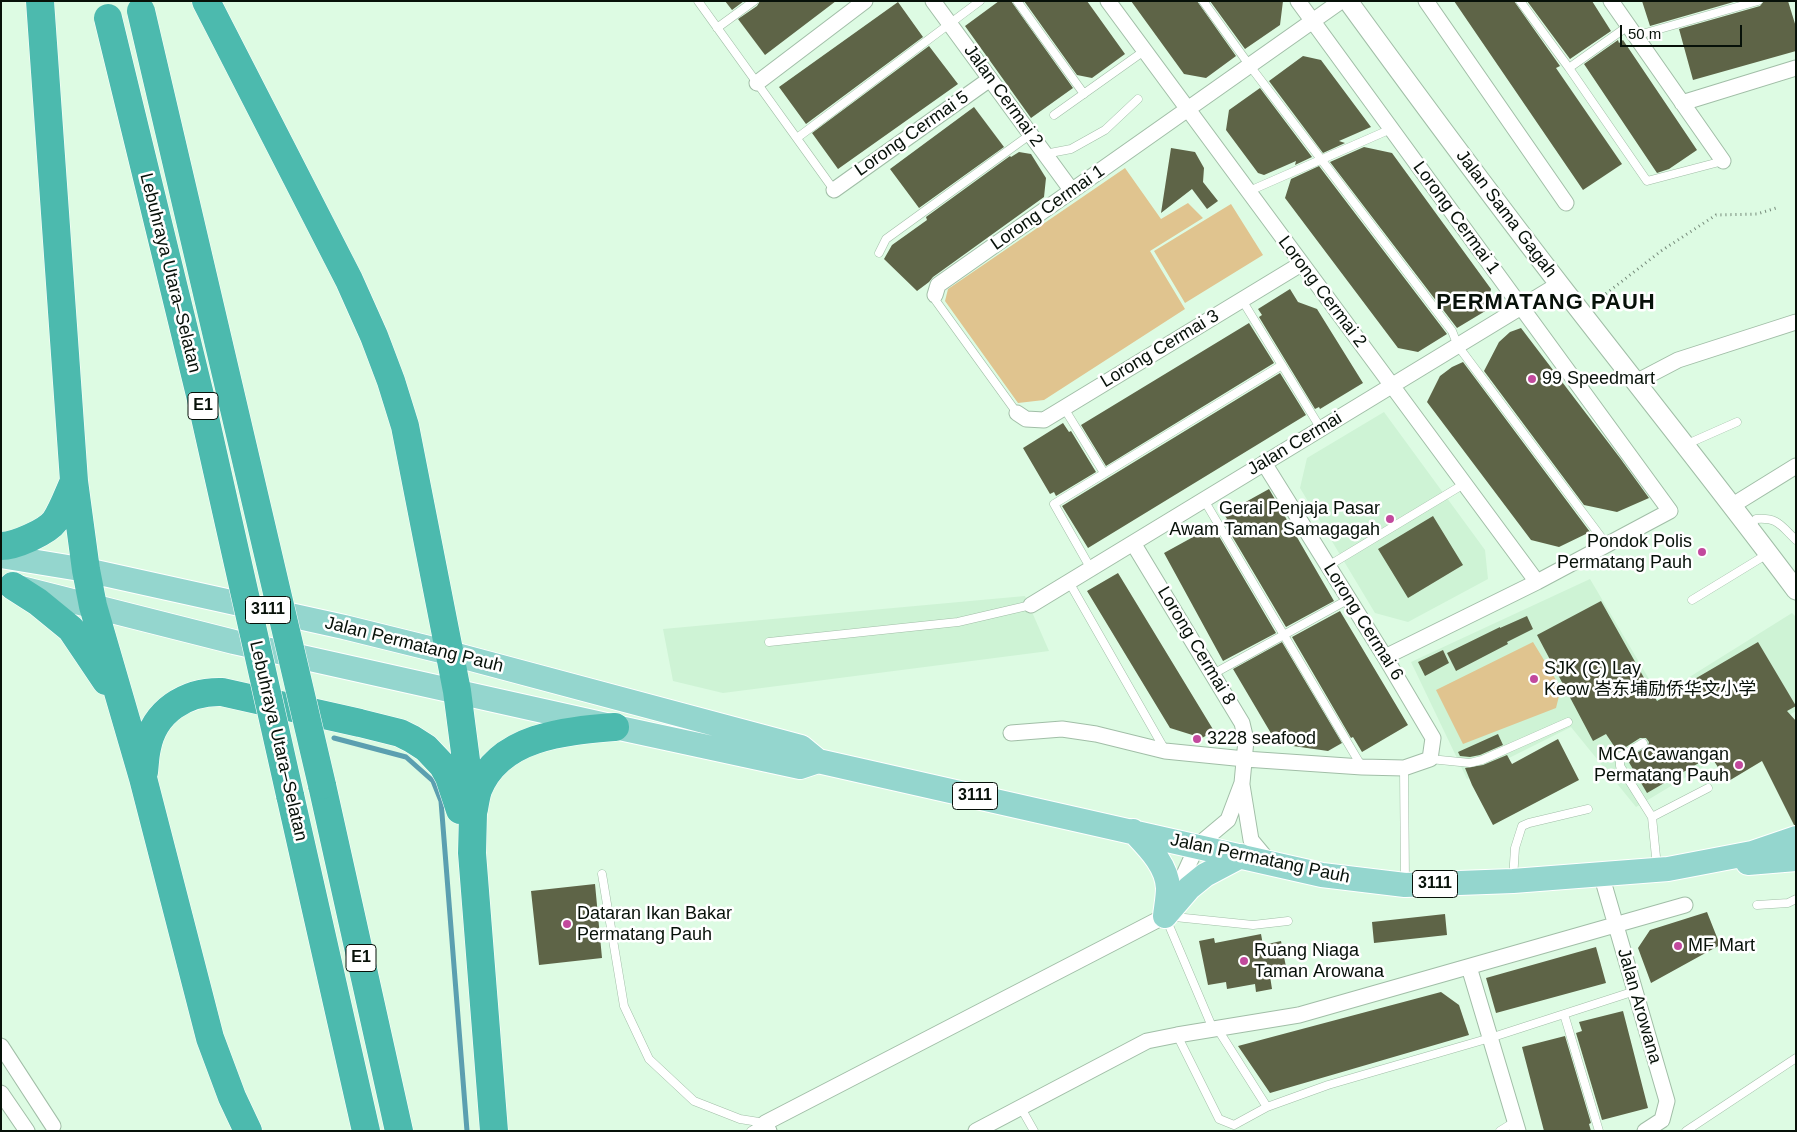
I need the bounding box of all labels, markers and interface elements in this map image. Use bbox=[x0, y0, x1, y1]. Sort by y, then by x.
scale bar bbox=[1622, 15, 1744, 47]
text: 50 m bbox=[1628, 25, 1661, 42]
street label: Jalan Cermai 2 bbox=[959, 41, 1047, 151]
street label: Lorong Cermai 5 bbox=[851, 87, 973, 181]
street label: Jalan Sama Gagah bbox=[1451, 146, 1561, 282]
street label: Lorong Cermai 1 bbox=[1408, 157, 1504, 279]
street label: Lorong Cermai 1 bbox=[987, 161, 1109, 255]
street label: Lebuhraya Utara–Selatan bbox=[135, 171, 205, 375]
street label: Lorong Cermai 2 bbox=[1273, 232, 1371, 352]
district label: PERMATANG PAUH bbox=[1435, 290, 1657, 316]
street label: Lorong Cermai 3 bbox=[1097, 305, 1223, 393]
place label: 99 Speedmart bbox=[1542, 368, 1655, 390]
marker: 99 Speedmart bbox=[1526, 373, 1538, 385]
road number: E1 bbox=[188, 392, 218, 420]
street label: Jalan Cermai bbox=[1244, 407, 1346, 481]
place label: Gerai Penjaja Pasar Awam Taman Samagagah bbox=[1169, 498, 1380, 540]
marker: Gerai Penjaja Pasar Awam Taman Samagagah bbox=[1384, 513, 1396, 525]
place label: Pondok Polis Permatang Pauh bbox=[1557, 531, 1692, 574]
marker: Pondok Polis Permatang Pauh bbox=[1696, 546, 1708, 558]
street label: Lorong Cermai 6 bbox=[1318, 559, 1408, 685]
street label: Lorong Cermai 8 bbox=[1152, 583, 1240, 709]
road number: 3111 bbox=[246, 596, 290, 624]
street label: Jalan Permatang Pauh bbox=[323, 612, 505, 678]
street label: Lebuhraya Utara–Selatan bbox=[244, 639, 312, 843]
place label: SJK (C) Lay Keow 峇东埔励侨华文小学 bbox=[1544, 658, 1756, 701]
marker: SJK (C) Lay Keow 峇东埔励侨华文小学 bbox=[1528, 673, 1540, 685]
place label: 3228 seafood bbox=[1207, 728, 1316, 750]
marker: 3228 seafood bbox=[1191, 733, 1203, 745]
place label: MCA Cawangan Permatang Pauh bbox=[1594, 744, 1729, 786]
marker: MCA Cawangan Permatang Pauh bbox=[1733, 759, 1745, 771]
road number: 3111 bbox=[952, 782, 998, 809]
street label: Jalan Permatang Pauh bbox=[1168, 829, 1352, 889]
road number: 3111 bbox=[1412, 871, 1458, 898]
place label: Dataran Ikan Bakar Permatang Pauh bbox=[577, 903, 732, 946]
marker: Dataran Ikan Bakar Permatang Pauh bbox=[561, 918, 573, 930]
place label: MF Mart bbox=[1688, 935, 1755, 957]
place label: Ruang Niaga Taman Arowana bbox=[1254, 940, 1384, 982]
marker: MF Mart bbox=[1672, 940, 1684, 952]
road number: E1 bbox=[346, 944, 376, 971]
street label: Jalan Arowana bbox=[1612, 946, 1666, 1066]
marker: Ruang Niaga Taman Arowana bbox=[1238, 955, 1250, 967]

